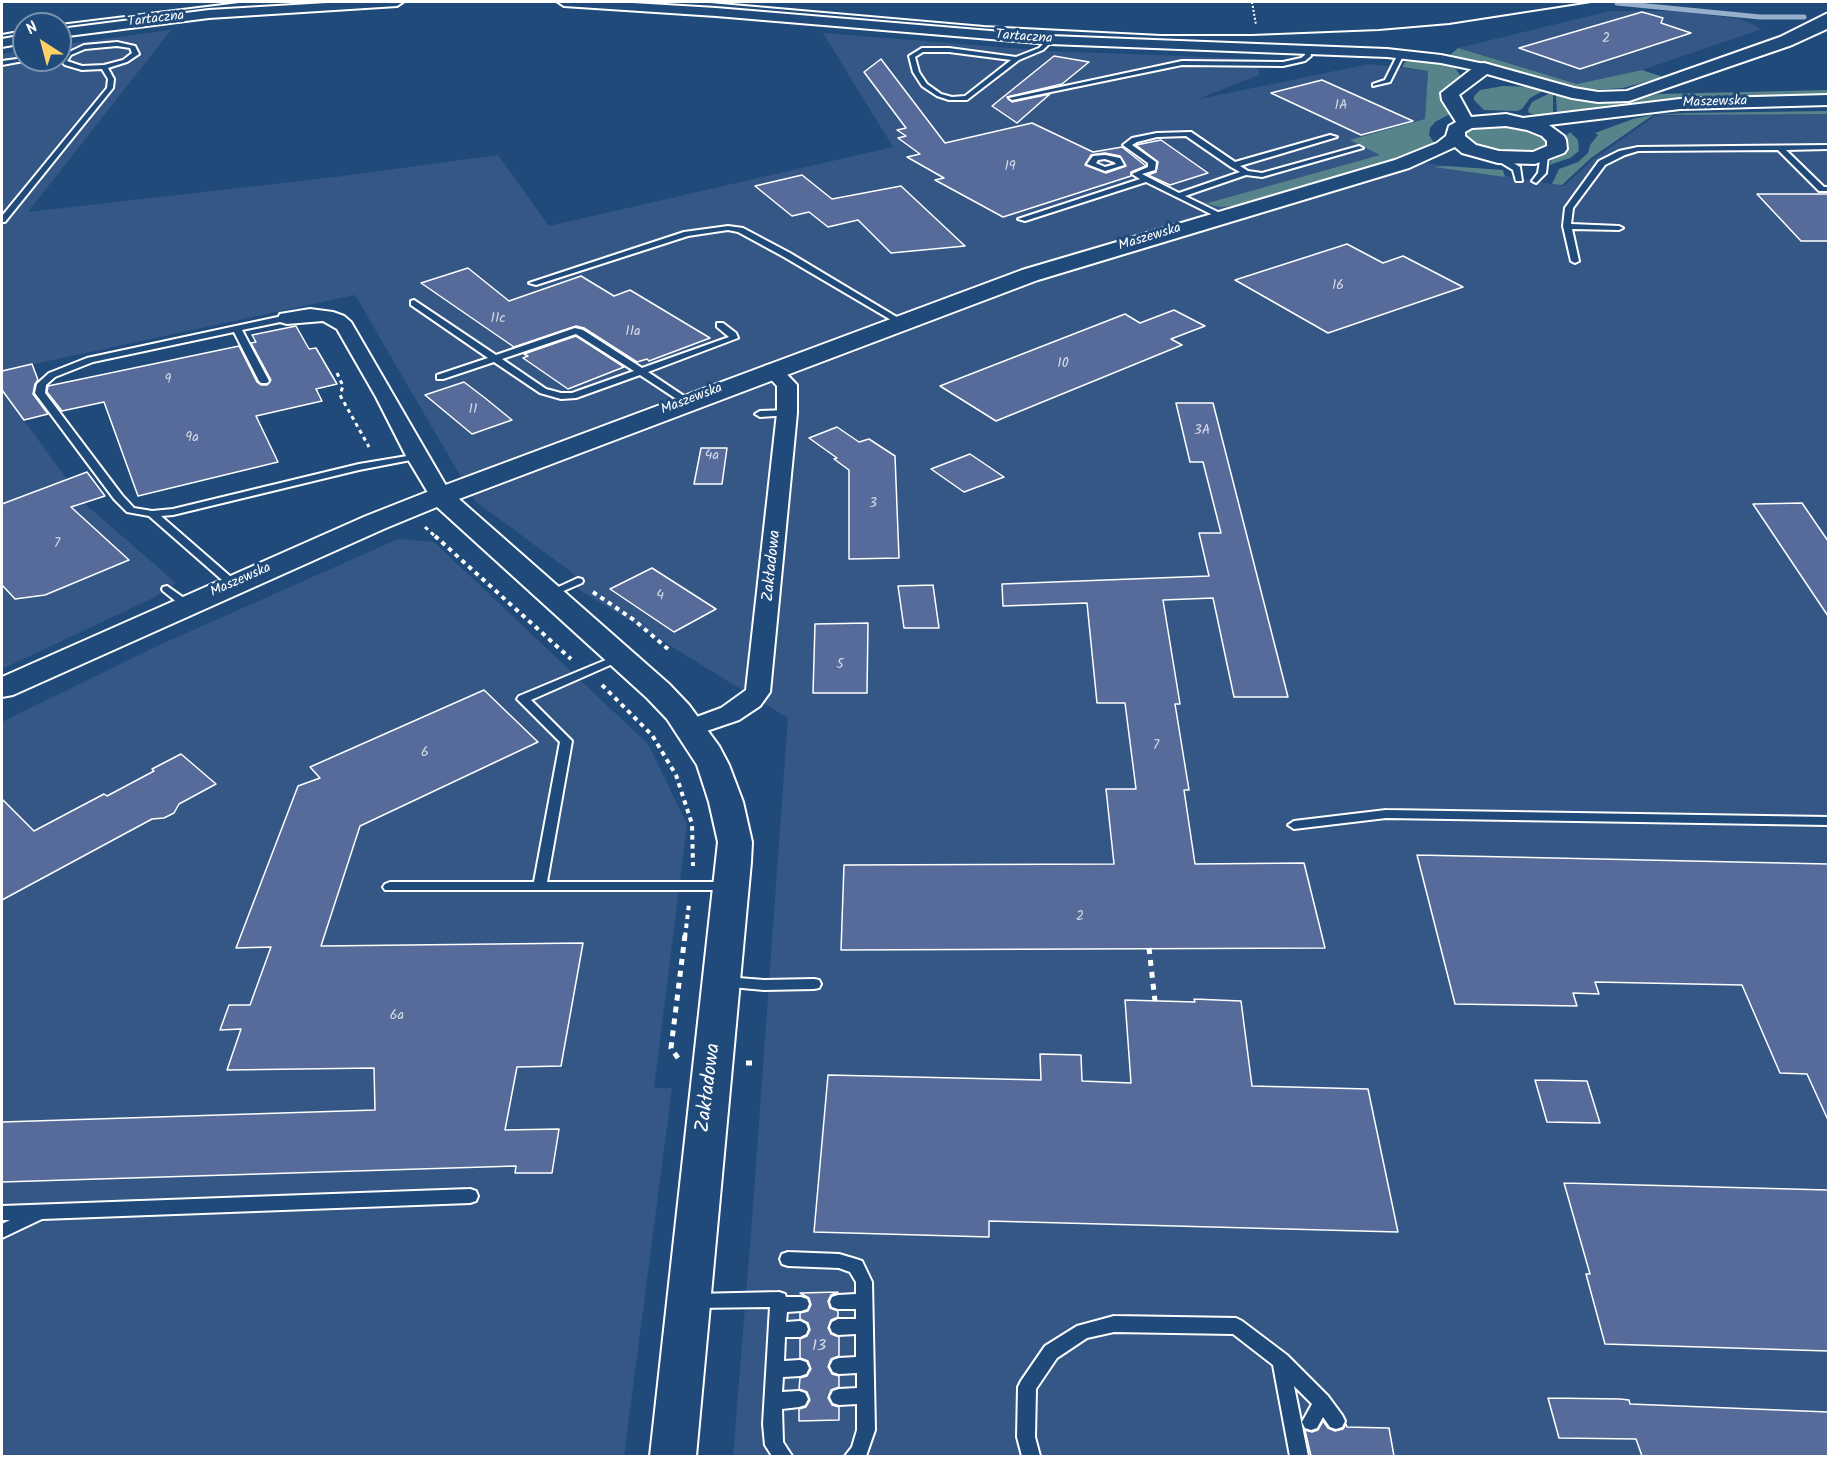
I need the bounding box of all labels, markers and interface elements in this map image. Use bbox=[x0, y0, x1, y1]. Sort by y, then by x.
street label: Tartaczna bbox=[127, 8, 185, 32]
north arrow bbox=[12, 12, 72, 72]
text: N bbox=[21, 16, 44, 42]
street label: Tartaczna bbox=[995, 28, 1053, 48]
house number: 2 bbox=[1602, 32, 1610, 48]
street label: Maszewska bbox=[1682, 93, 1748, 113]
house number: 1A bbox=[1335, 99, 1347, 115]
house number: 19 bbox=[1004, 160, 1016, 176]
street label: Maszewska bbox=[1117, 221, 1183, 255]
house number: 16 bbox=[1332, 279, 1344, 295]
house number: 11c bbox=[490, 312, 506, 328]
house number: 11a bbox=[625, 325, 641, 341]
house number: 10 bbox=[1057, 357, 1069, 373]
house number: 9 bbox=[165, 373, 171, 389]
street label: Maszewska bbox=[659, 381, 725, 419]
house number: 11 bbox=[469, 403, 477, 419]
house number: 3A bbox=[1194, 424, 1210, 440]
house number: 9a bbox=[185, 431, 199, 447]
house number: 4a bbox=[705, 449, 719, 465]
house number: 3 bbox=[869, 497, 877, 513]
street label: Zakładowa bbox=[760, 529, 786, 603]
house number: 7 bbox=[54, 537, 60, 553]
street label: Maszewska bbox=[208, 560, 274, 602]
house number: 4 bbox=[656, 589, 664, 605]
house number: 5 bbox=[836, 658, 844, 674]
house number: 7 bbox=[1153, 739, 1159, 755]
house number: 6 bbox=[421, 746, 429, 762]
house number: 2 bbox=[1076, 910, 1084, 926]
house number: 6a bbox=[390, 1009, 404, 1025]
street label: Zakładowa bbox=[693, 1042, 727, 1134]
house number: 13 bbox=[812, 1337, 826, 1357]

